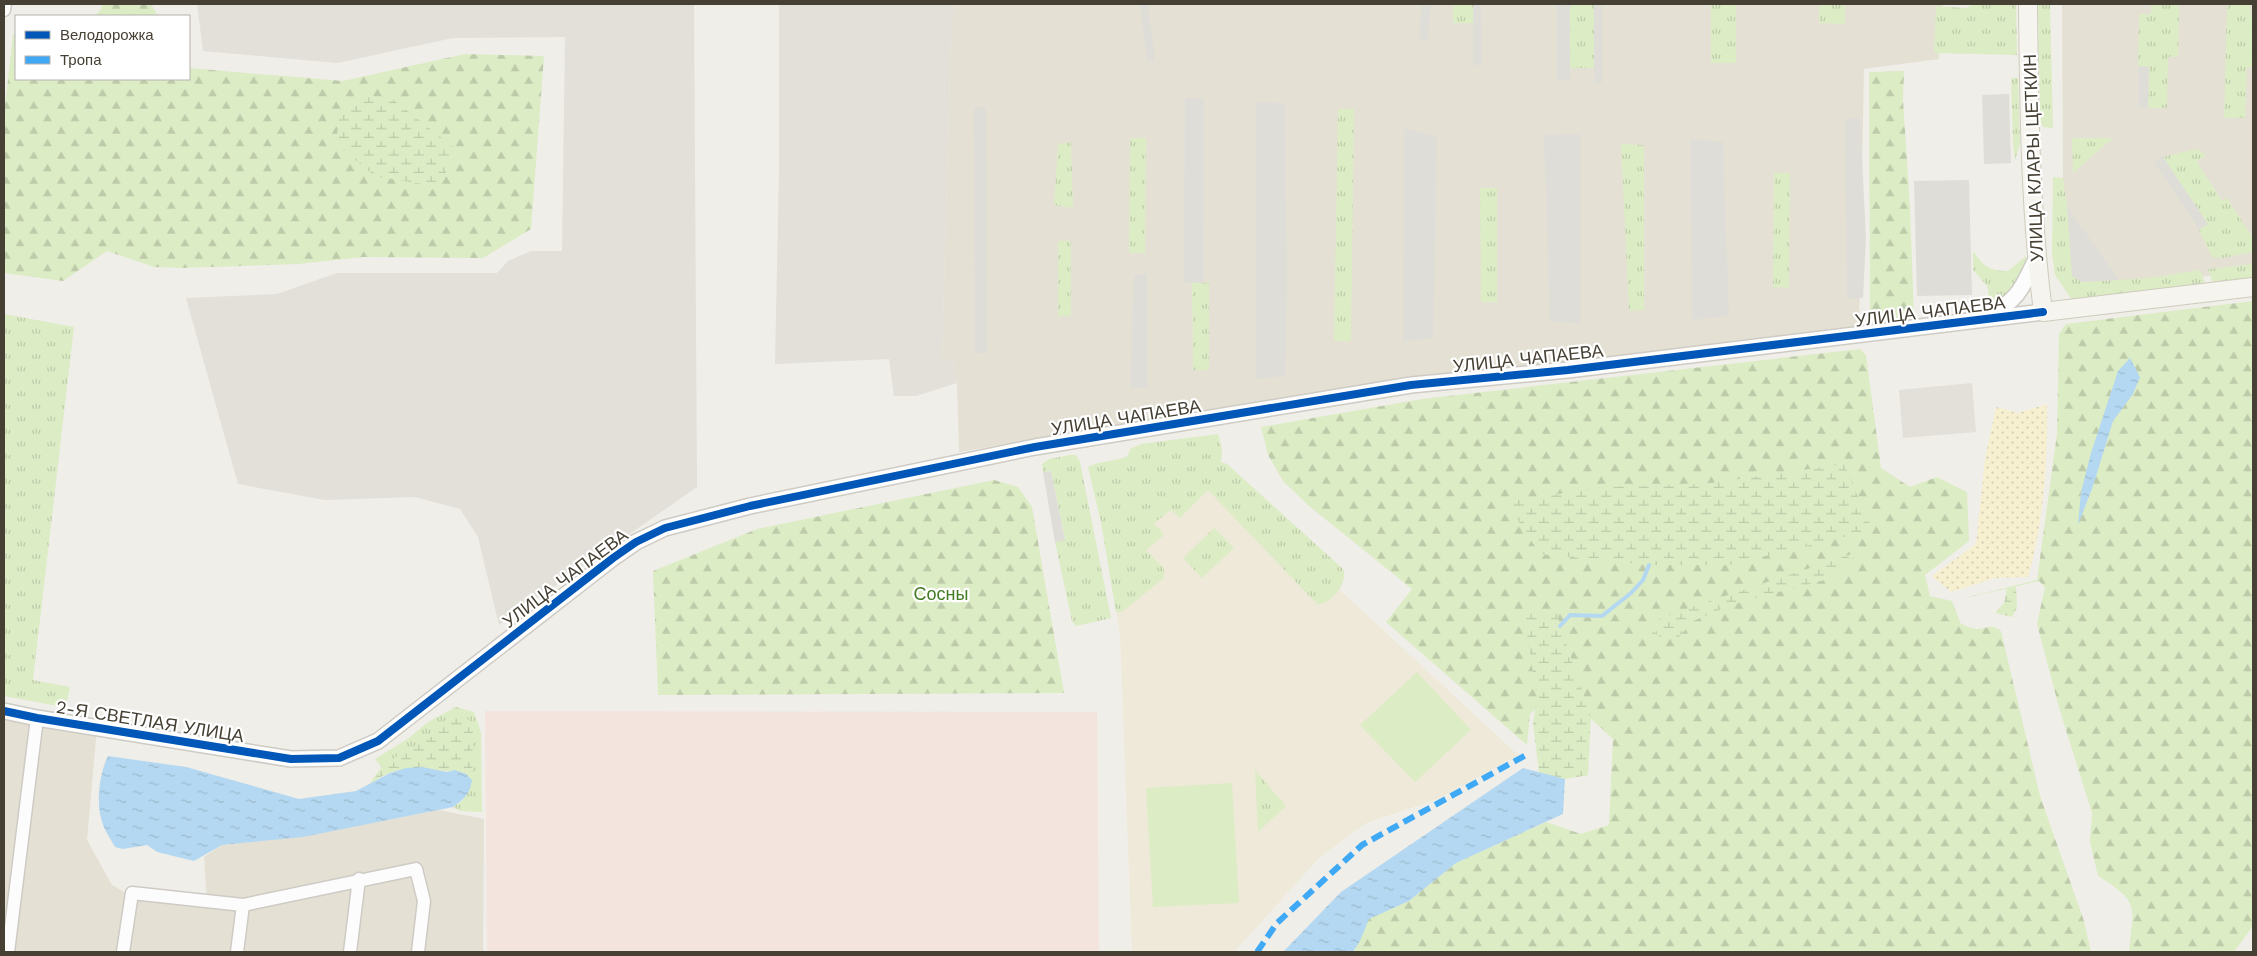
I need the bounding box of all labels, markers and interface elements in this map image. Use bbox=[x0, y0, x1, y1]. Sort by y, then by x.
legend bbox=[15, 15, 190, 80]
text: Велодорожка bbox=[60, 26, 154, 44]
text: Тропа bbox=[60, 51, 102, 69]
street label: УЛИЦА КЛАРЫ ЦЕТКИН bbox=[2019, 54, 2047, 262]
street label: УЛИЦА ЧАПАЕВА bbox=[1854, 291, 2006, 331]
street label: УЛИЦА ЧАПАЕВА bbox=[1452, 340, 1604, 376]
street label: УЛИЦА ЧАПАЕВА bbox=[1050, 395, 1202, 439]
street label: УЛИЦА ЧАПАЕВА bbox=[498, 524, 632, 632]
park label: Сосны bbox=[914, 583, 968, 604]
street label: 2-Я СВЕТЛАЯ УЛИЦА bbox=[55, 696, 245, 746]

